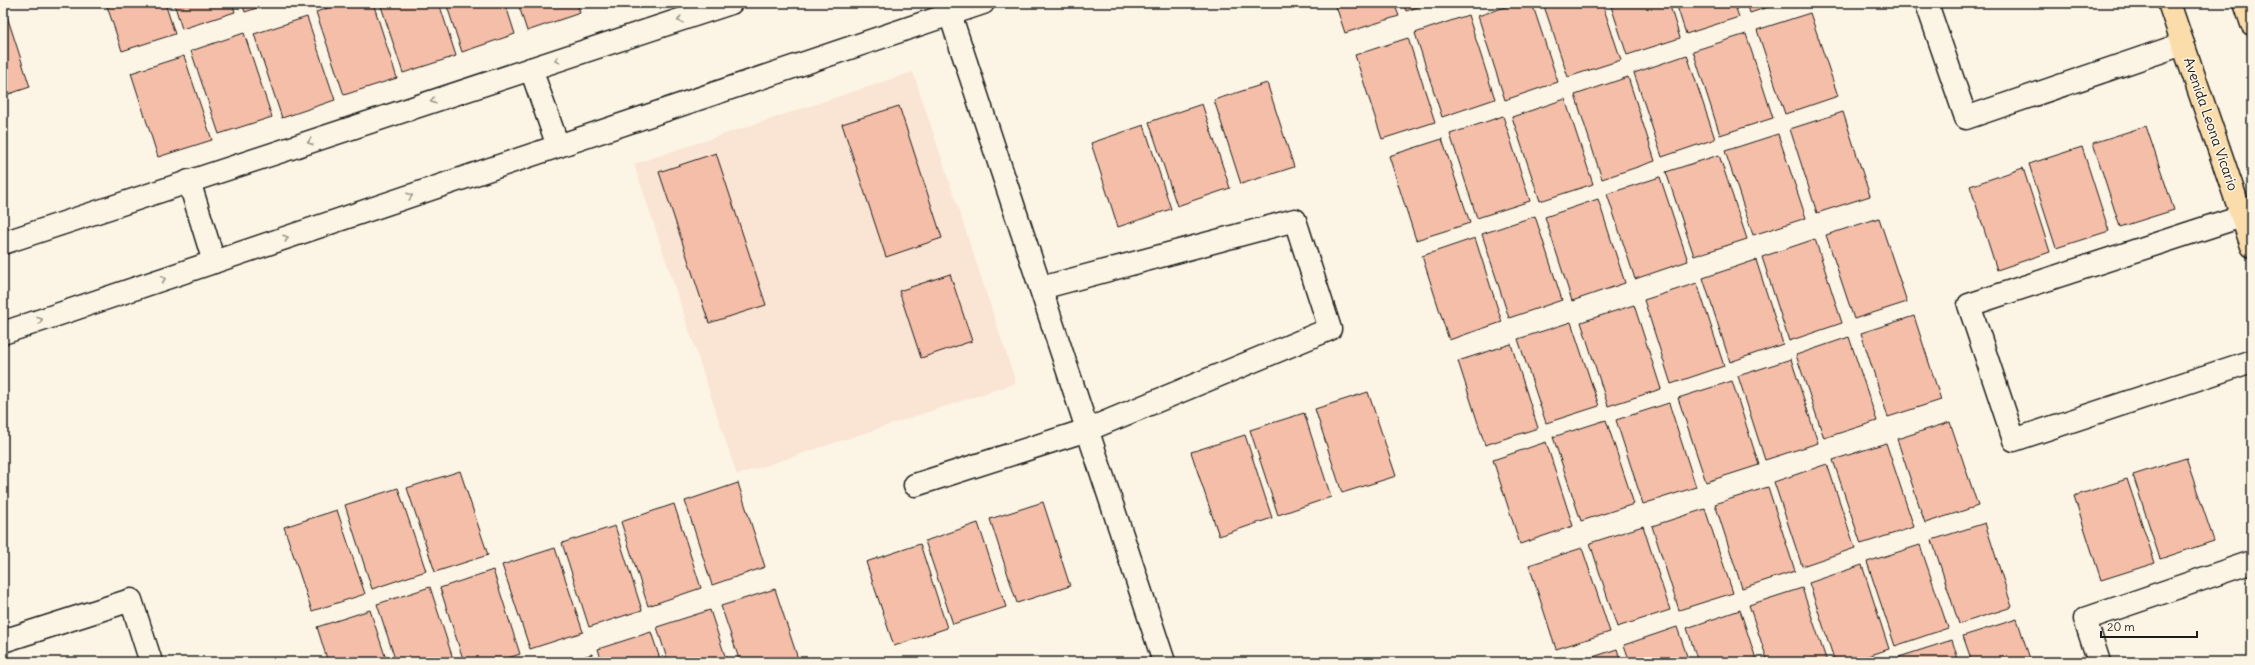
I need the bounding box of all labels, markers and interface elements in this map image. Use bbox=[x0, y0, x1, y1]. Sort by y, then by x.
one-way arrow bbox=[677, 15, 684, 23]
street label: Avenida Leona Vicario bbox=[2180, 55, 2242, 193]
one-way arrow bbox=[553, 56, 560, 64]
one-way arrow bbox=[430, 96, 437, 105]
one-way arrow bbox=[307, 137, 314, 145]
one-way arrow bbox=[406, 192, 413, 201]
one-way arrow bbox=[283, 234, 290, 242]
one-way arrow bbox=[160, 275, 167, 284]
one-way arrow bbox=[36, 317, 43, 325]
scale bar bbox=[2101, 613, 2197, 639]
text: 20 m bbox=[2107, 619, 2135, 634]

